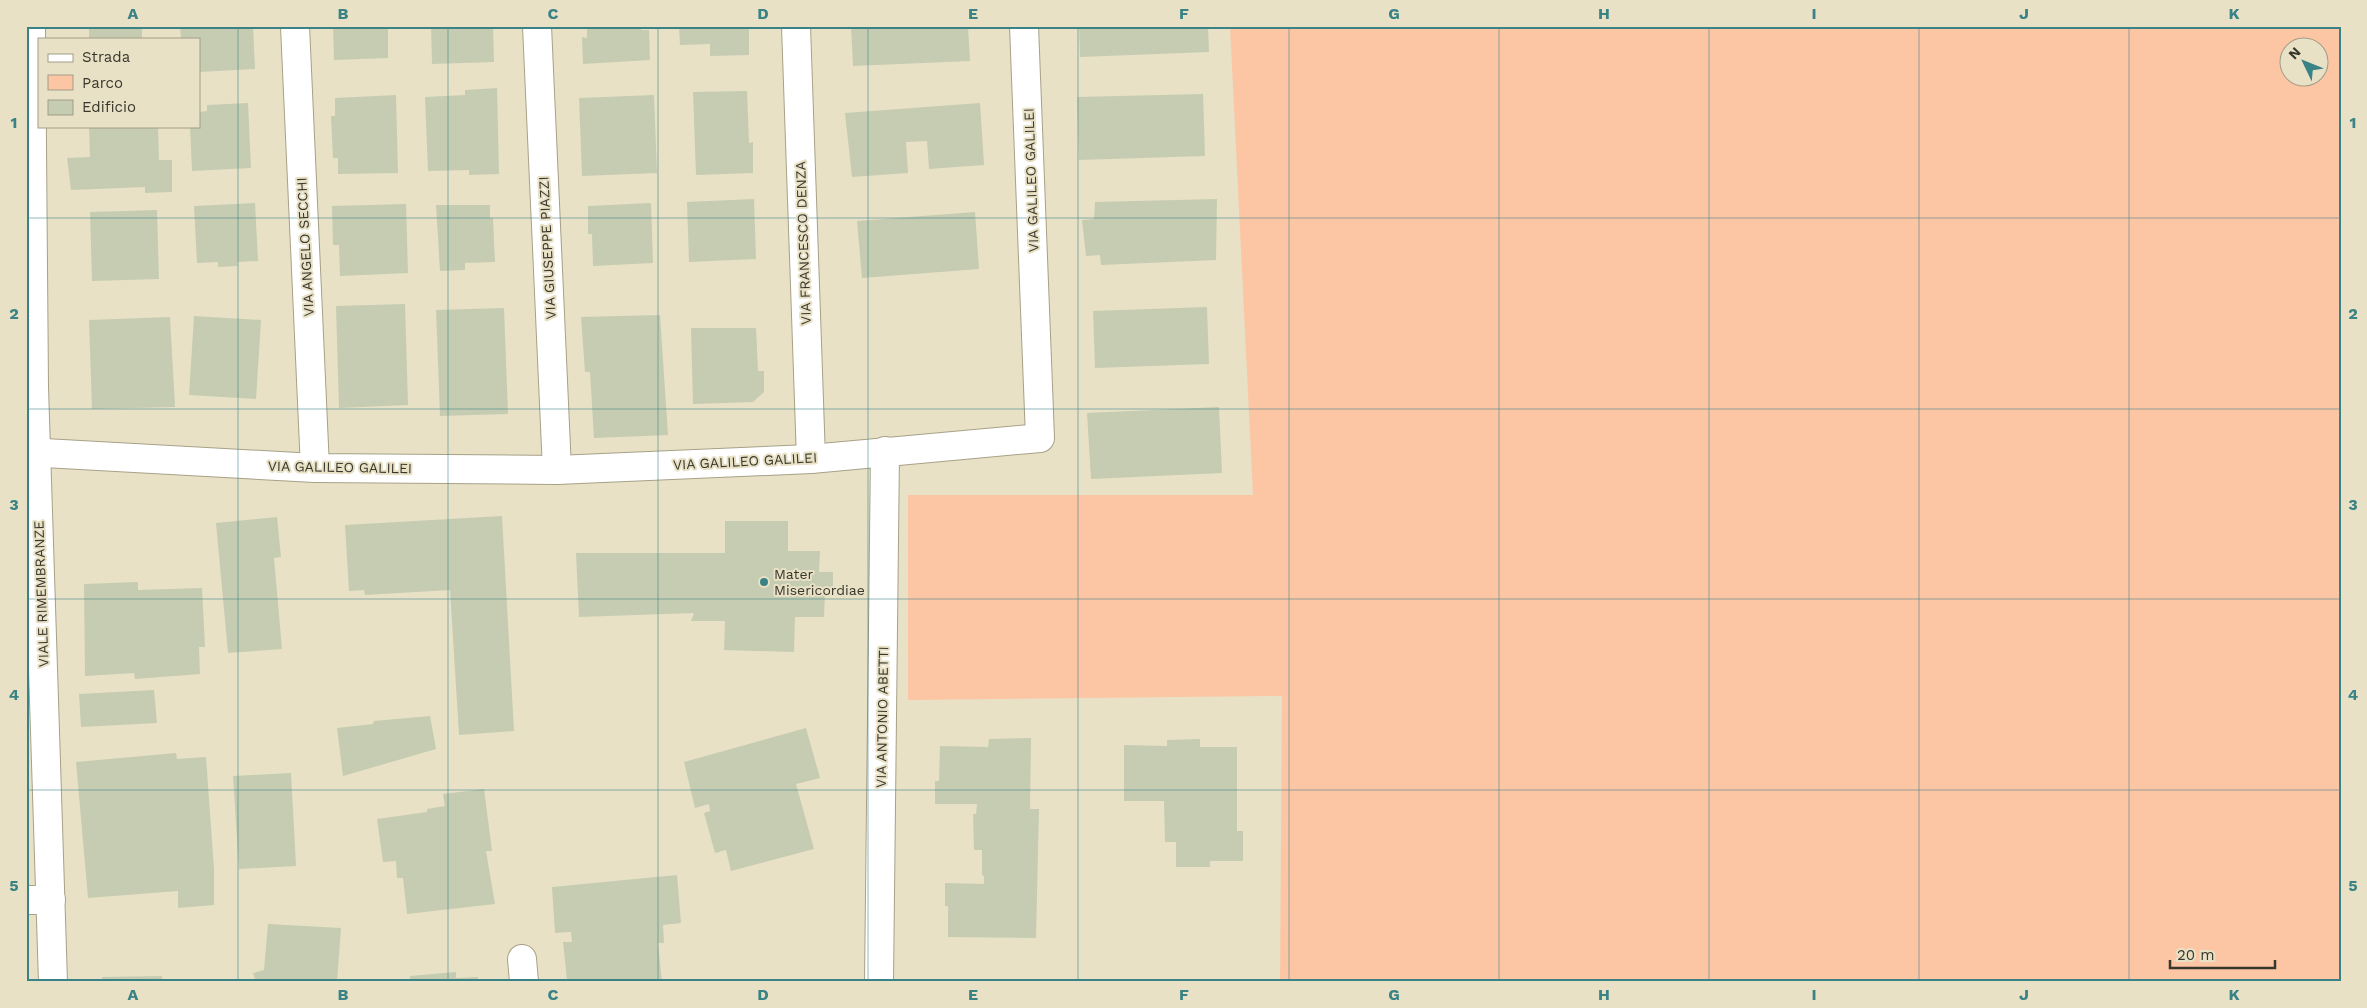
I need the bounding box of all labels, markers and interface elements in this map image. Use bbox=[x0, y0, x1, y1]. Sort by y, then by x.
text: A bbox=[128, 4, 139, 23]
text: B bbox=[338, 4, 349, 23]
text: C bbox=[548, 4, 559, 23]
text: D bbox=[757, 4, 769, 23]
text: E bbox=[968, 4, 978, 23]
text: F bbox=[1179, 4, 1189, 23]
text: G bbox=[1388, 4, 1400, 23]
text: H bbox=[1598, 4, 1610, 23]
text: I bbox=[1811, 4, 1817, 23]
text: J bbox=[2019, 4, 2029, 23]
text: K bbox=[2228, 4, 2240, 23]
legend bbox=[38, 38, 200, 128]
north arrow bbox=[2280, 38, 2330, 88]
text: N bbox=[2285, 44, 2304, 62]
text: Strada bbox=[82, 48, 131, 66]
text: Parco bbox=[82, 74, 123, 92]
text: Edificio bbox=[82, 98, 136, 116]
street label: VIA GALILEO GALILEI bbox=[1020, 108, 1042, 252]
text: 1 bbox=[11, 113, 17, 132]
text: 1 bbox=[2350, 113, 2356, 132]
street label: VIA FRANCESCO DENZA bbox=[792, 161, 814, 325]
street label: VIA GIUSEPPE PIAZZI bbox=[535, 176, 559, 320]
street label: VIA ANGELO SECCHI bbox=[293, 177, 317, 317]
text: 2 bbox=[9, 304, 19, 323]
text: 2 bbox=[2348, 304, 2358, 323]
street label: VIA GALILEO GALILEI bbox=[673, 449, 817, 473]
street label: VIA GALILEO GALILEI bbox=[268, 458, 412, 476]
text: 3 bbox=[9, 495, 19, 514]
text: 3 bbox=[2348, 495, 2358, 514]
street label: VIALE RIMEMBRANZE bbox=[30, 520, 52, 668]
place label: Mater Misericordiae bbox=[774, 566, 865, 598]
marker: Mater Misericordiae bbox=[758, 576, 770, 588]
street label: VIA ANTONIO ABETTI bbox=[873, 646, 891, 788]
text: 4 bbox=[9, 685, 19, 704]
text: 4 bbox=[2348, 685, 2358, 704]
text: 5 bbox=[9, 876, 19, 895]
text: 5 bbox=[2348, 876, 2358, 895]
scale bar bbox=[2170, 938, 2274, 970]
text: 20 m bbox=[2177, 946, 2215, 964]
text: A bbox=[128, 985, 139, 1004]
text: B bbox=[338, 985, 349, 1004]
text: C bbox=[548, 985, 559, 1004]
text: D bbox=[757, 985, 769, 1004]
text: E bbox=[968, 985, 978, 1004]
text: F bbox=[1179, 985, 1189, 1004]
text: G bbox=[1388, 985, 1400, 1004]
text: H bbox=[1598, 985, 1610, 1004]
text: I bbox=[1811, 985, 1817, 1004]
text: J bbox=[2019, 985, 2029, 1004]
text: K bbox=[2228, 985, 2240, 1004]

